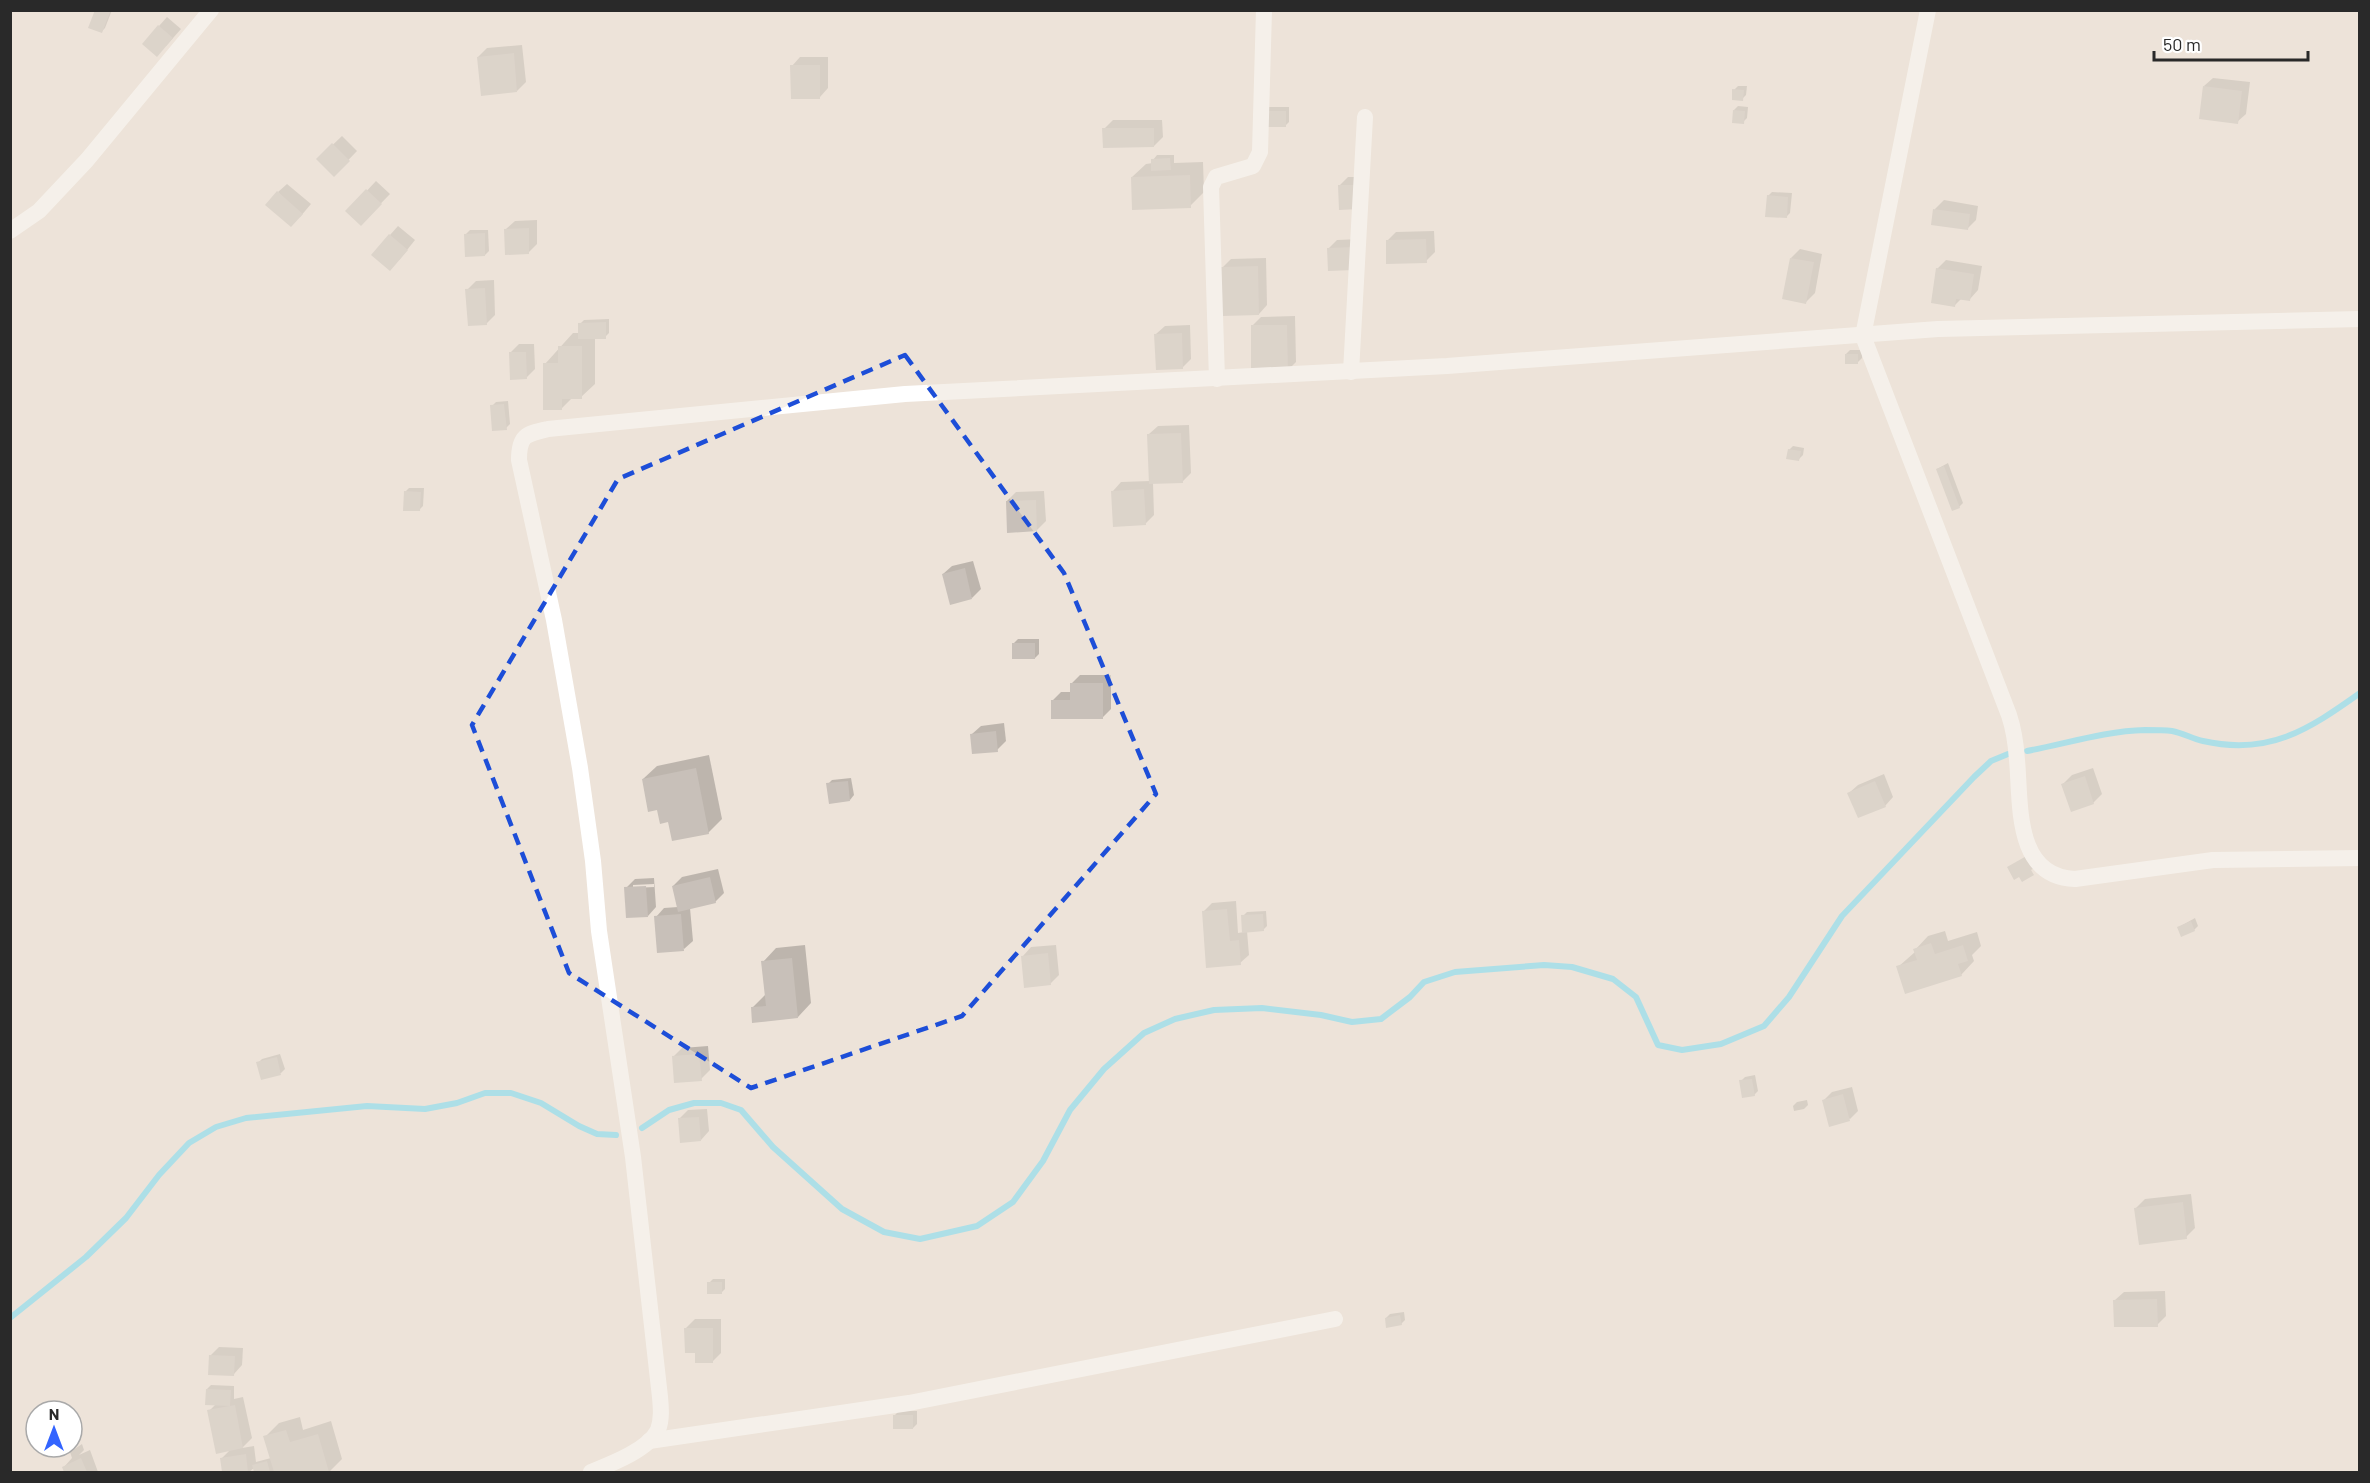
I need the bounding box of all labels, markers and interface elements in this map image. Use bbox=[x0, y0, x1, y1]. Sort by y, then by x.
scale bar bbox=[2154, 24, 2308, 62]
text: 50 m bbox=[2163, 33, 2201, 55]
north arrow bbox=[24, 1399, 84, 1459]
text: N bbox=[49, 1404, 59, 1423]

